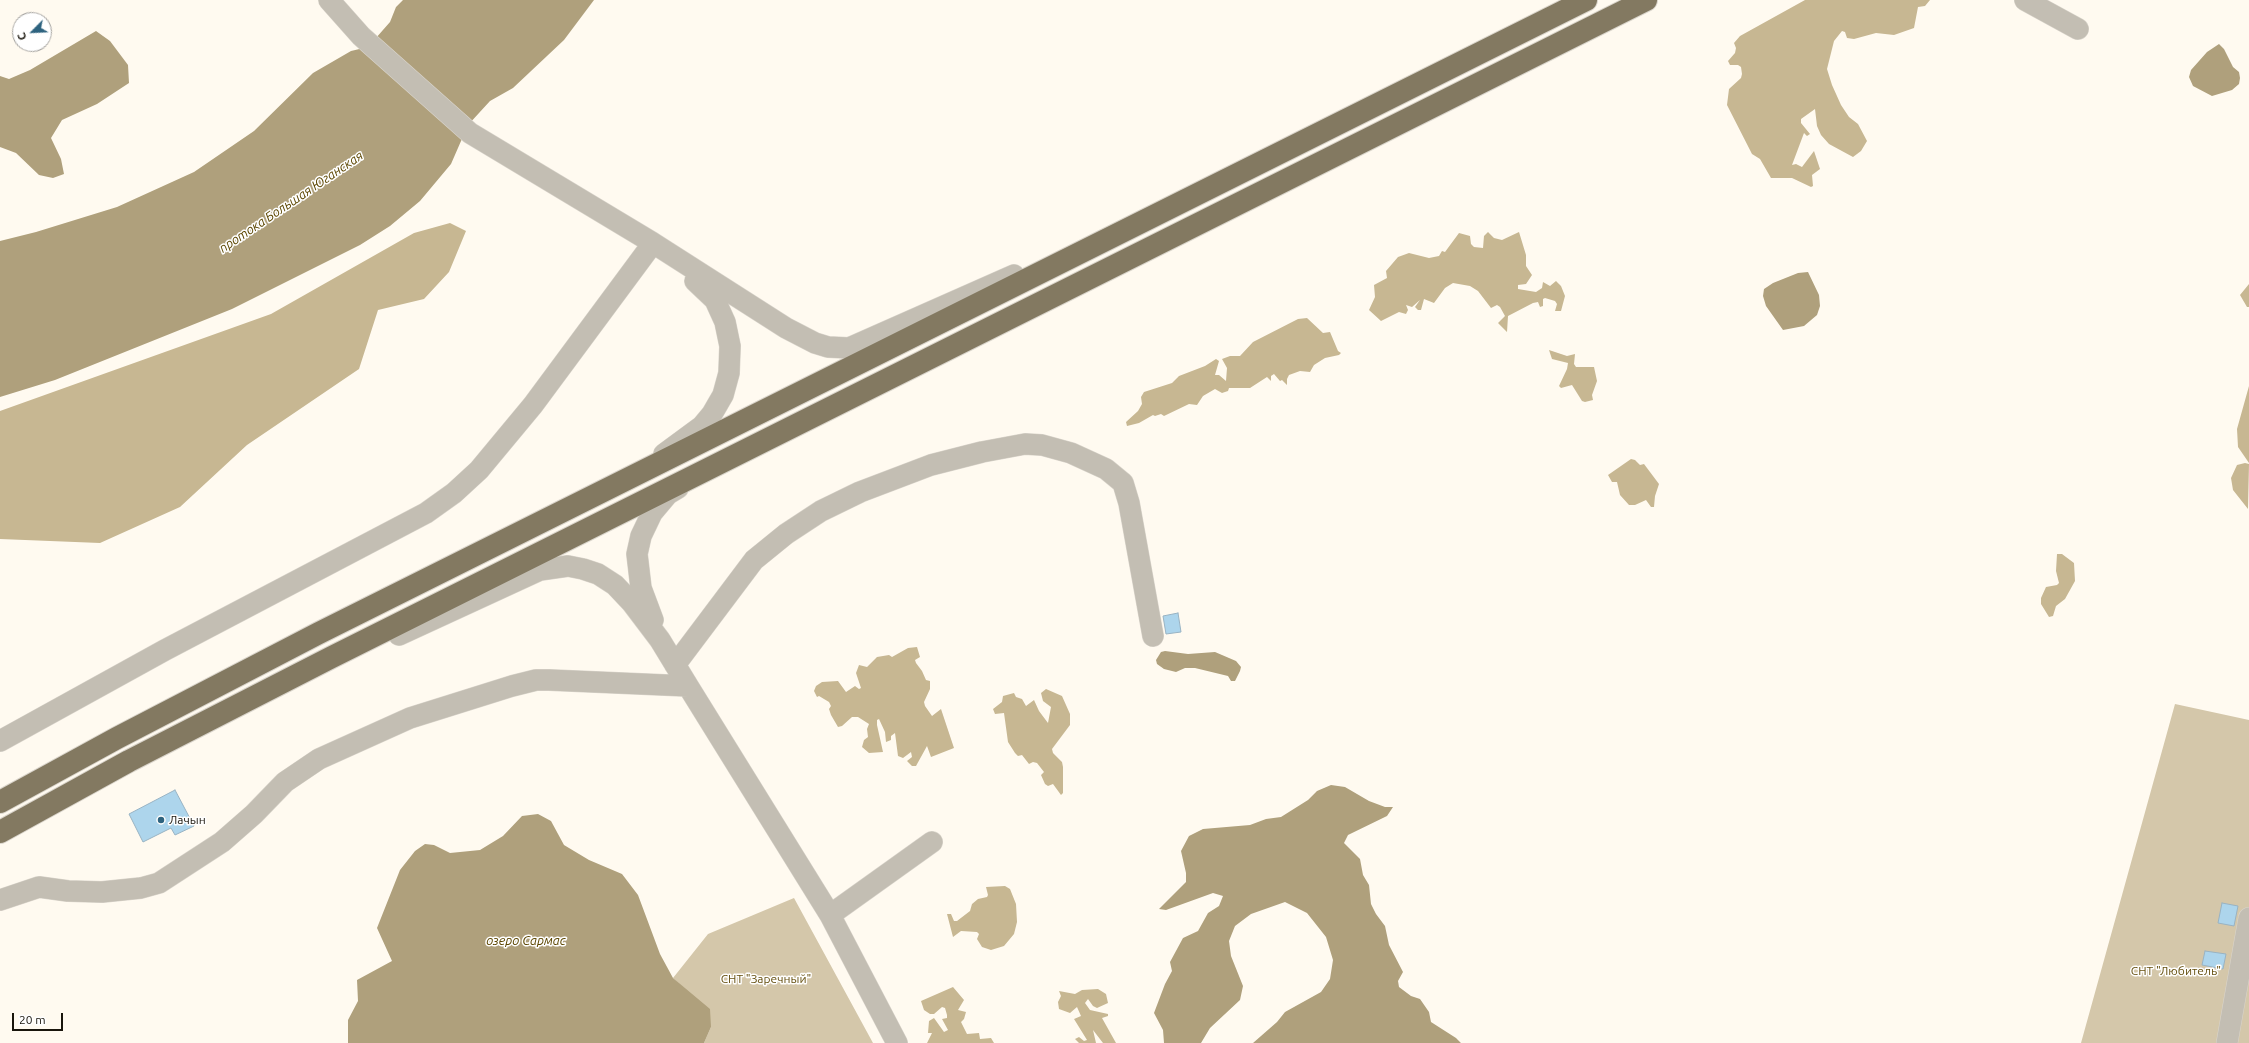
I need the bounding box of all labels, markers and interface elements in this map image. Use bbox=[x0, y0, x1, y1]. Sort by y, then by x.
north arrow bbox=[12, 12, 52, 52]
text: С bbox=[15, 31, 29, 42]
water label: протока Большая Юганская bbox=[216, 148, 366, 256]
place label: Лачын bbox=[169, 813, 206, 827]
marker: Лачын bbox=[156, 815, 166, 825]
water label: озеро Сармас bbox=[486, 933, 566, 949]
park label: СНТ "Любитель" bbox=[2131, 964, 2221, 978]
park label: СНТ "Заречный" bbox=[721, 972, 811, 986]
scale bar bbox=[14, 1005, 65, 1031]
text: 20 m bbox=[19, 1013, 46, 1026]

